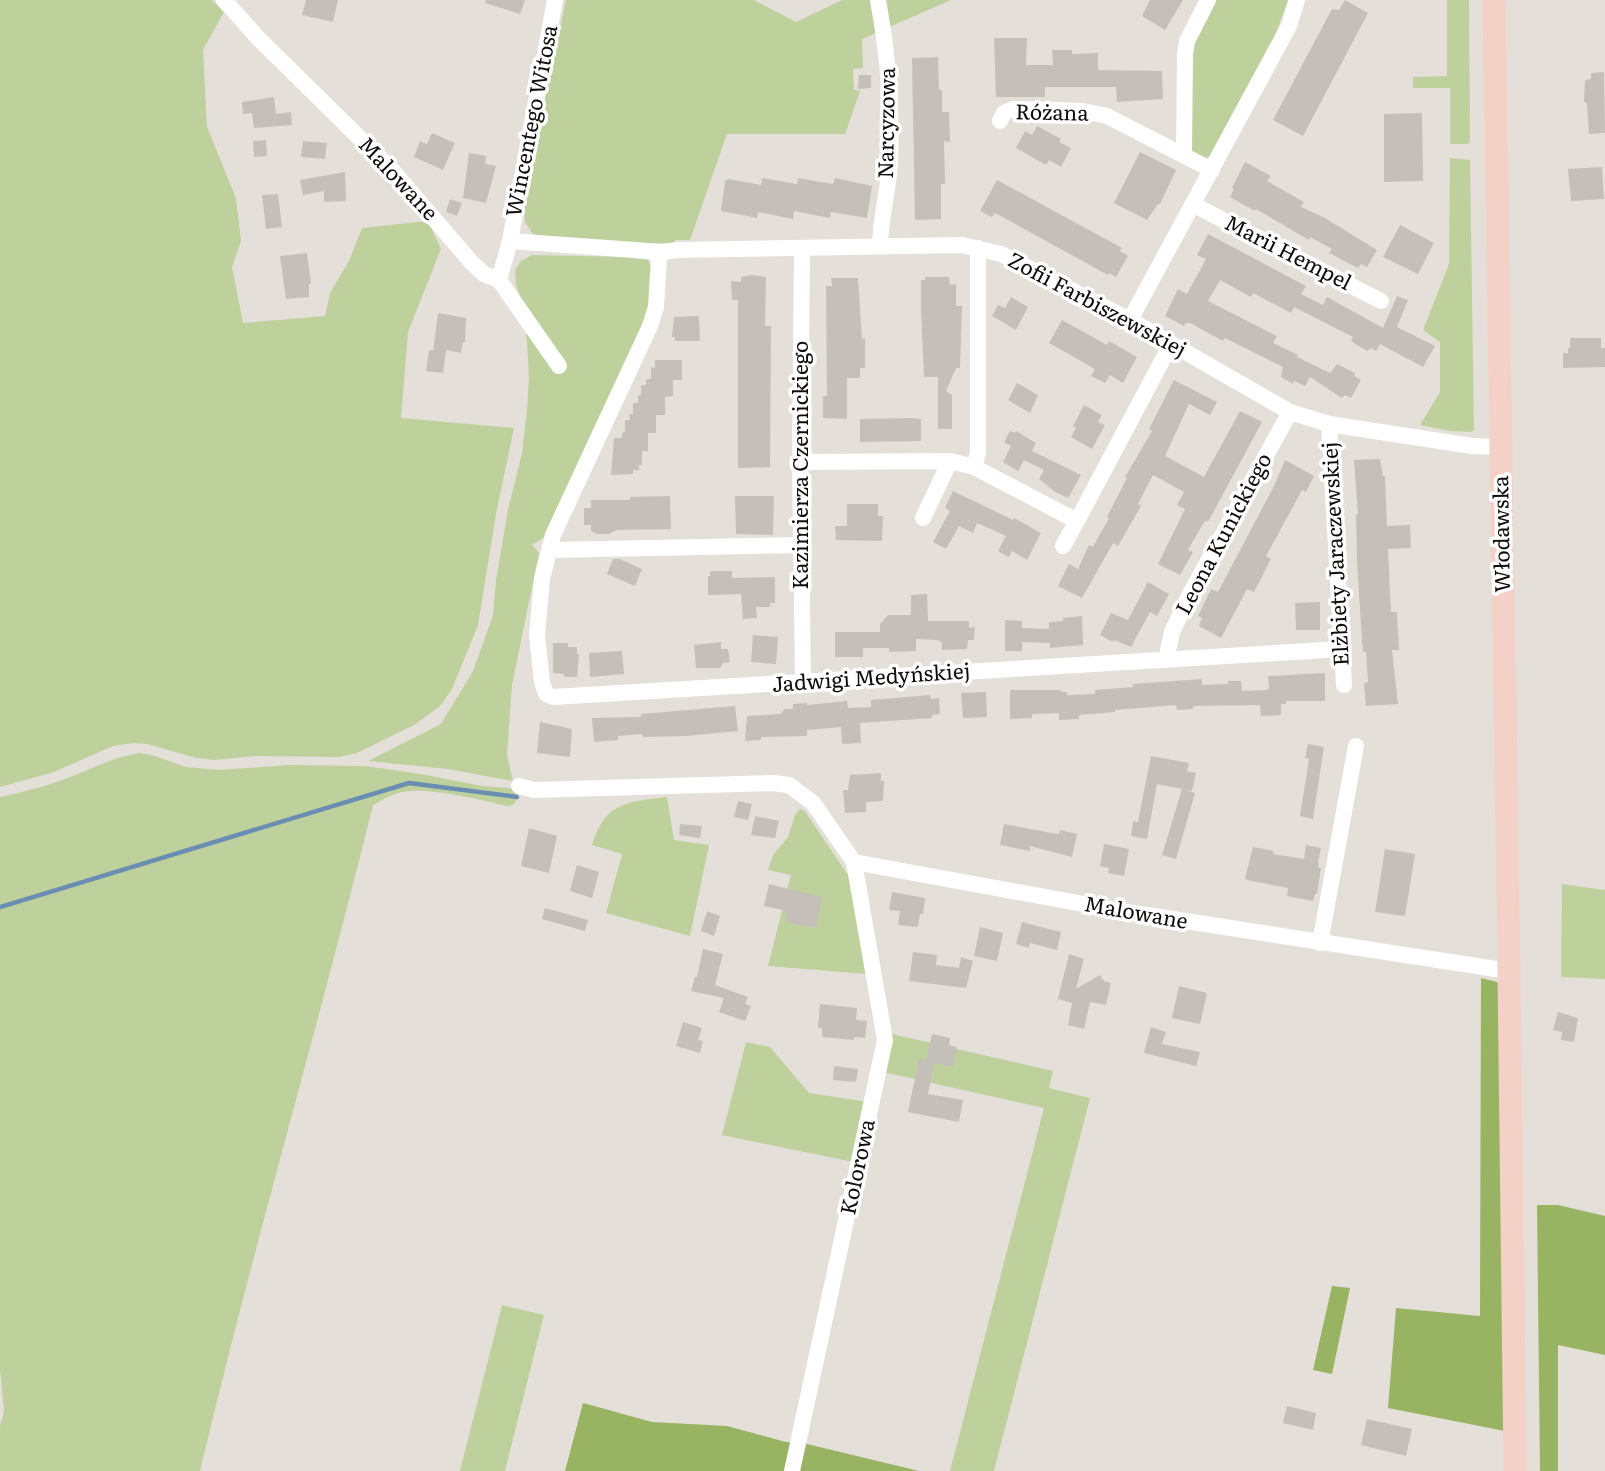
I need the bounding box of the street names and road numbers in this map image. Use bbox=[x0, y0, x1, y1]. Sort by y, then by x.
street label: Wincentego Witosa bbox=[496, 21, 563, 219]
street label: Narcyzowa bbox=[868, 66, 901, 179]
street label: Różana bbox=[1015, 94, 1090, 127]
street label: Malowane bbox=[353, 128, 447, 226]
street label: Marii Hempel bbox=[1220, 205, 1358, 296]
street label: Zofii Farbiszewskiej bbox=[1003, 243, 1193, 363]
street label: Kazimierza Czernickiego bbox=[783, 341, 814, 589]
street label: Elżbiety Jaraczewskiej bbox=[1312, 441, 1355, 667]
street label: Leona Kunickiego bbox=[1166, 446, 1278, 619]
street label: Włodawska bbox=[1483, 475, 1516, 593]
street label: Jadwigi Medyńskiej bbox=[771, 653, 971, 698]
street label: Malowane bbox=[1082, 886, 1191, 935]
street label: Kolorowa bbox=[830, 1115, 881, 1217]

